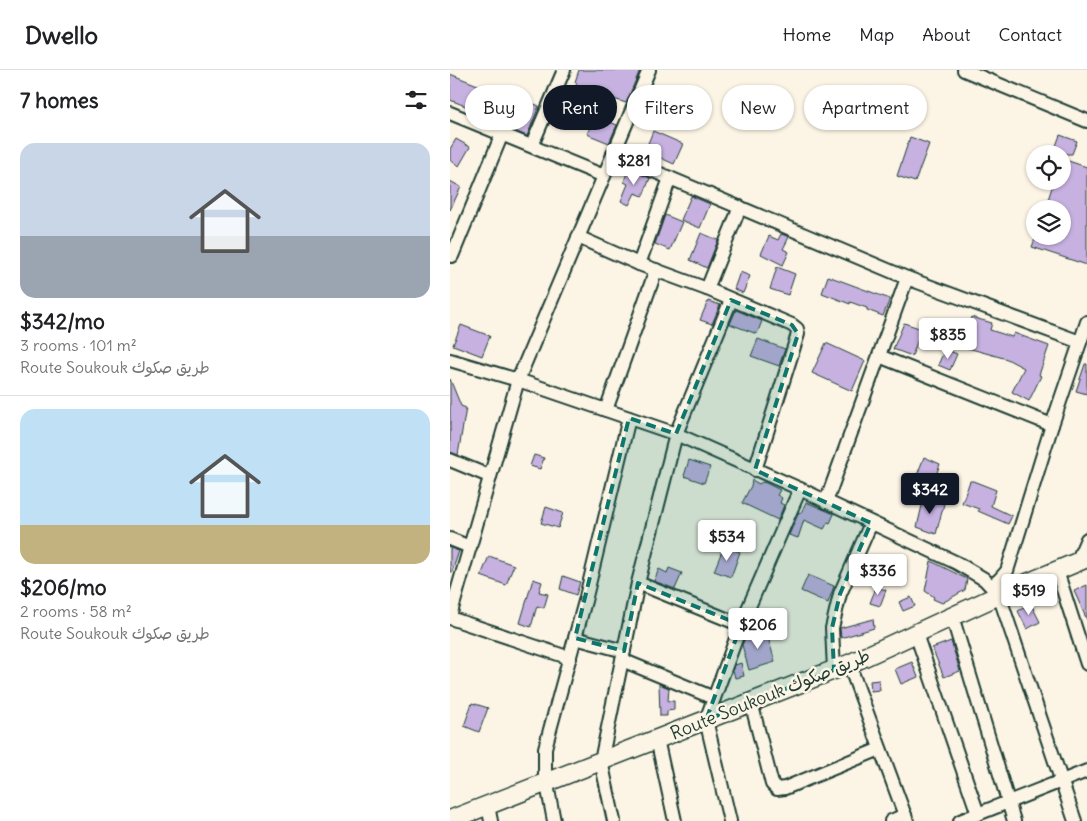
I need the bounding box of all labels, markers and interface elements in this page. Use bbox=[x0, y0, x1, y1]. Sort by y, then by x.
text: Dwello bbox=[25, 20, 98, 50]
text: Home bbox=[783, 23, 831, 46]
text: Map bbox=[859, 23, 894, 46]
text: About bbox=[922, 23, 970, 46]
text: Contact bbox=[998, 23, 1062, 46]
chip: Buy bbox=[465, 85, 533, 130]
chip: Rent bbox=[543, 85, 617, 130]
chip: Filters bbox=[627, 85, 712, 130]
chip: New bbox=[722, 85, 794, 130]
chip: Apartment bbox=[804, 85, 927, 130]
icon: filters bbox=[402, 86, 430, 114]
text: 7 homes bbox=[20, 87, 99, 114]
pin: $281 bbox=[604, 144, 664, 186]
map controls bbox=[1026, 145, 1071, 245]
button: locate bbox=[1026, 145, 1071, 190]
text: $281 bbox=[617, 150, 651, 170]
icon: home bbox=[180, 176, 270, 266]
button: layers bbox=[1026, 200, 1071, 245]
text: $342/mo bbox=[20, 308, 105, 335]
pin: $835 bbox=[918, 318, 978, 360]
text: $835 bbox=[930, 324, 966, 344]
text: 3 rooms · 101 m² bbox=[20, 335, 137, 355]
text: Route Soukouk طريق صكوك bbox=[20, 357, 210, 377]
icon: home bbox=[180, 441, 270, 531]
pin: $342 bbox=[900, 472, 960, 515]
text: $342 bbox=[912, 479, 948, 499]
pin: $534 bbox=[697, 520, 757, 562]
text: $534 bbox=[709, 526, 745, 546]
pin: $336 bbox=[848, 554, 908, 596]
text: $336 bbox=[860, 560, 896, 580]
text: $206/mo bbox=[20, 574, 107, 601]
pin: $519 bbox=[999, 574, 1059, 616]
text: $519 bbox=[1012, 580, 1046, 600]
text: 2 rooms · 58 m² bbox=[20, 601, 132, 621]
pin: $206 bbox=[728, 608, 788, 650]
text: $206 bbox=[739, 614, 777, 634]
text: Route Soukouk طريق صكوك bbox=[20, 623, 210, 643]
street label: Route Soukouk طريق صكوك bbox=[667, 643, 873, 745]

